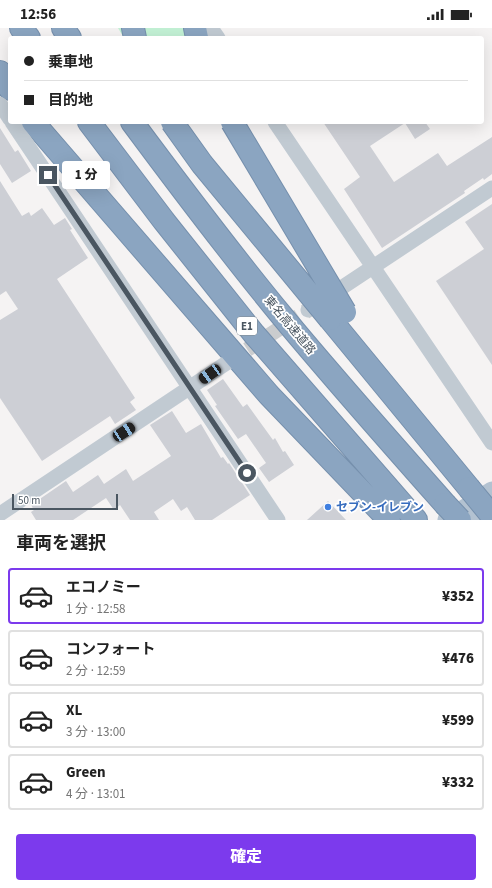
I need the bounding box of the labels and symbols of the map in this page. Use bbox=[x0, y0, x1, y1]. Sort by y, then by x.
callout: 1 分 bbox=[62, 161, 110, 189]
route end bbox=[39, 166, 57, 184]
street label: 東名高速道路 bbox=[260, 292, 319, 358]
road number: E1 bbox=[237, 317, 257, 335]
car bbox=[197, 362, 223, 386]
car bbox=[111, 420, 137, 444]
route start bbox=[238, 464, 256, 482]
scale bar bbox=[12, 492, 118, 511]
place label: セブン-イレブン bbox=[336, 499, 424, 516]
marker: セブン-イレブン bbox=[323, 502, 333, 512]

